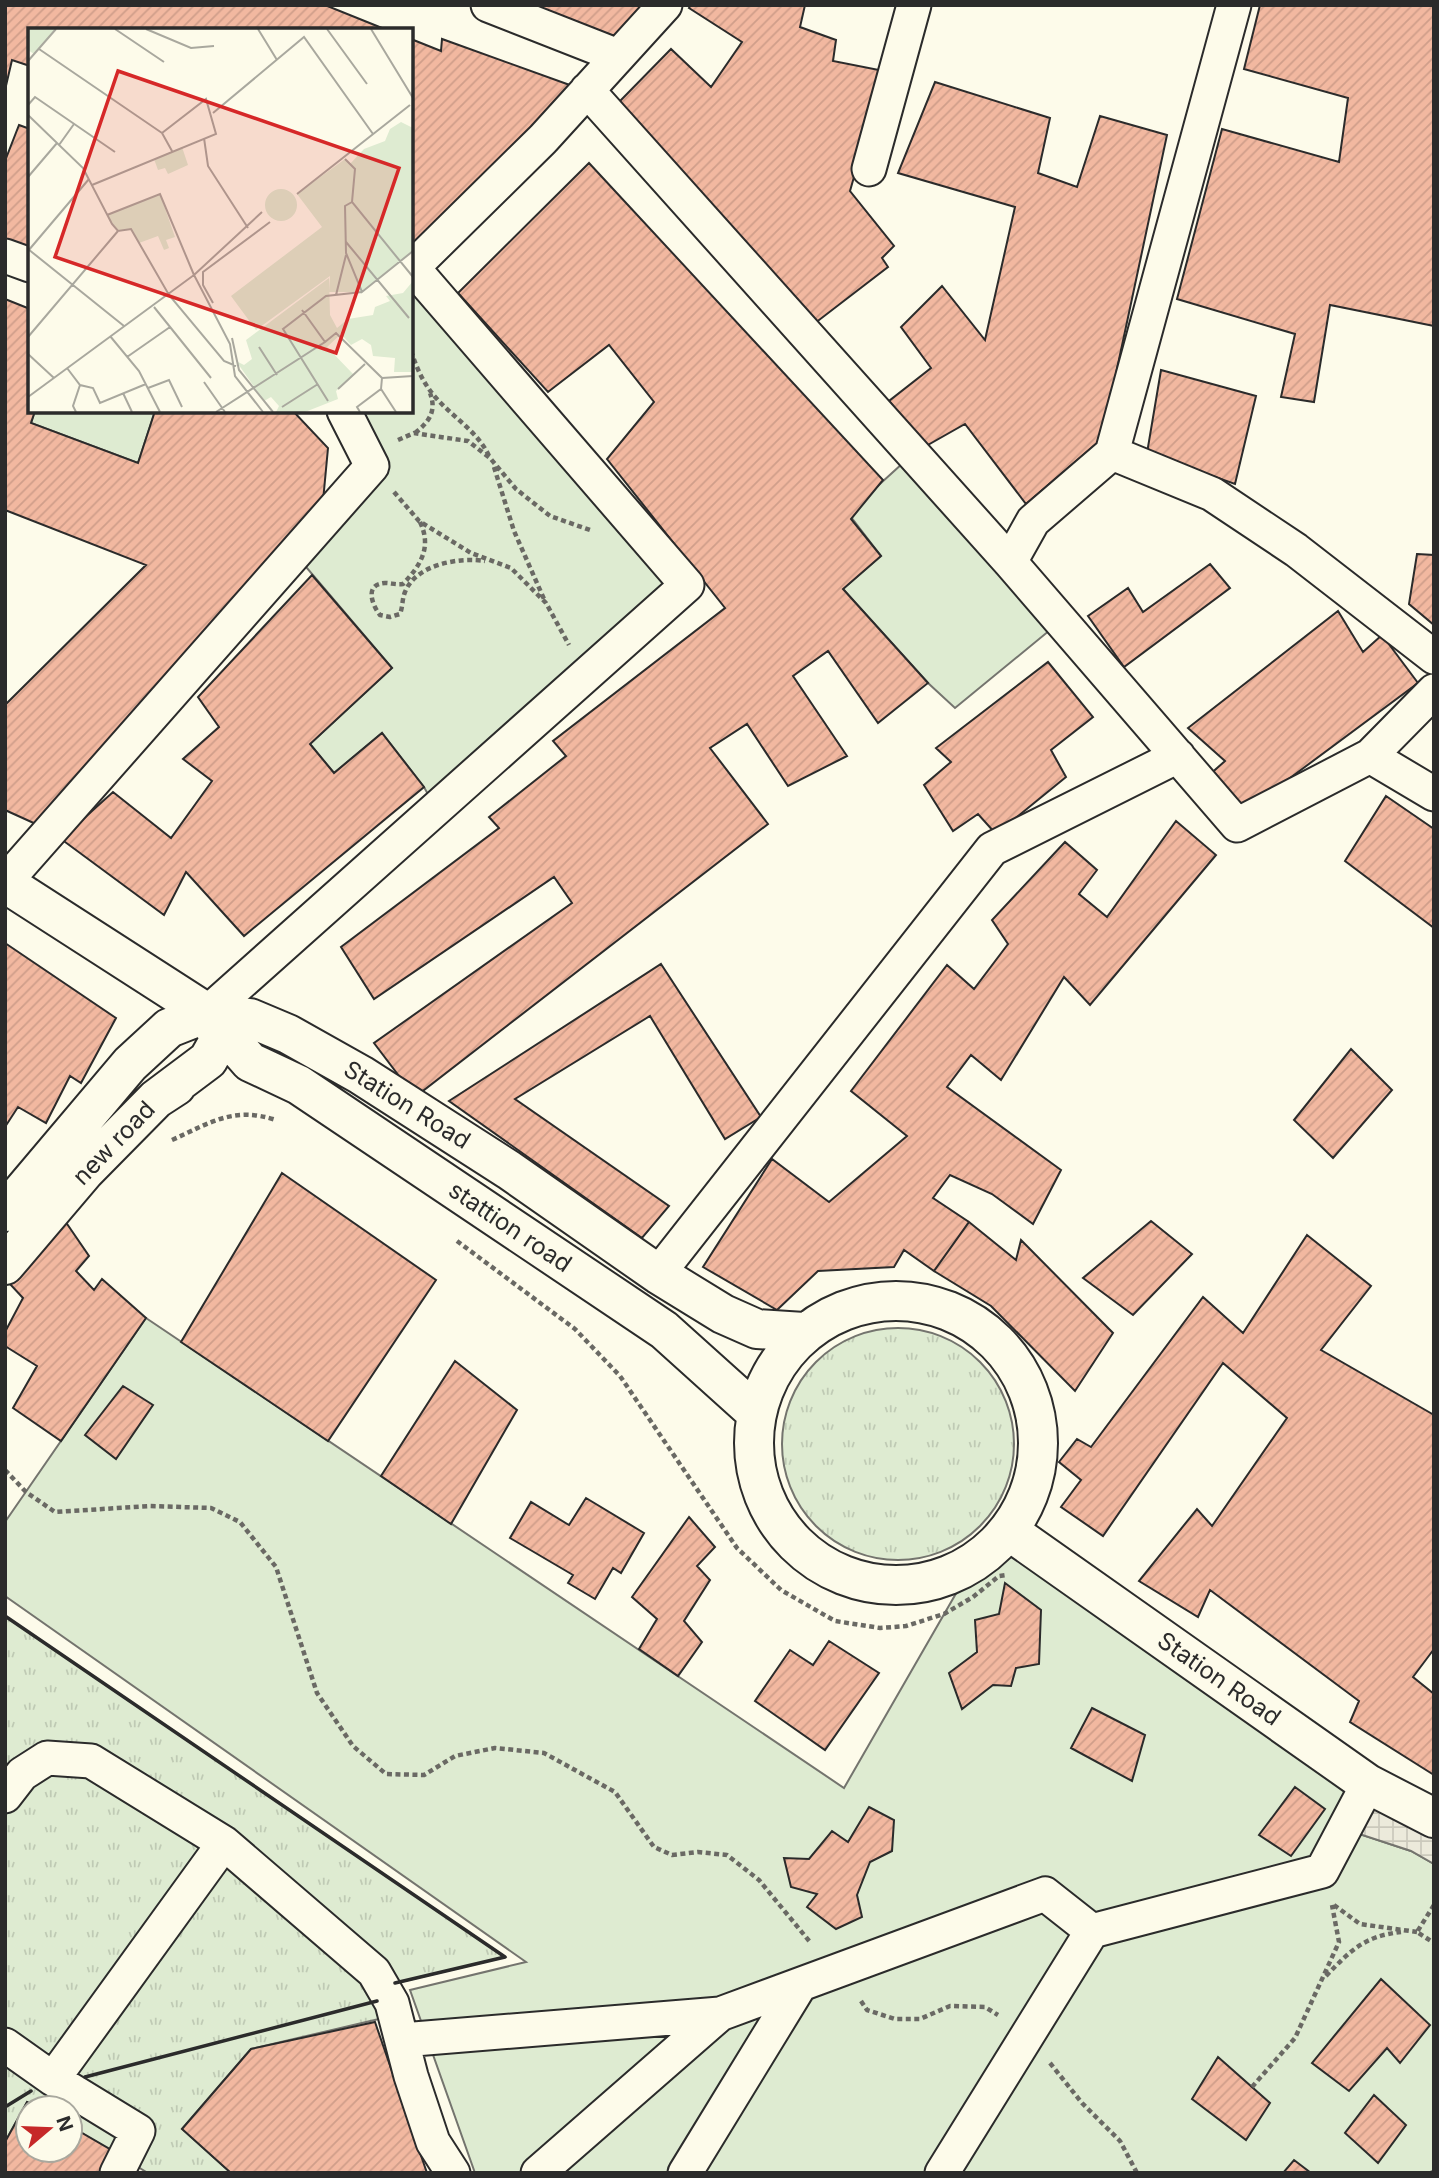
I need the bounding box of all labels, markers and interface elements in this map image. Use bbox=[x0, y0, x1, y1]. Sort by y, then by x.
inset map bbox=[28, 28, 413, 413]
street label: Station Road bbox=[339, 1054, 476, 1155]
street label: new road bbox=[67, 1095, 161, 1191]
street label: stattion road bbox=[443, 1175, 577, 1278]
street label: Station Road bbox=[1152, 1625, 1286, 1732]
north arrow bbox=[14, 2094, 84, 2164]
text: N bbox=[51, 2113, 78, 2134]

